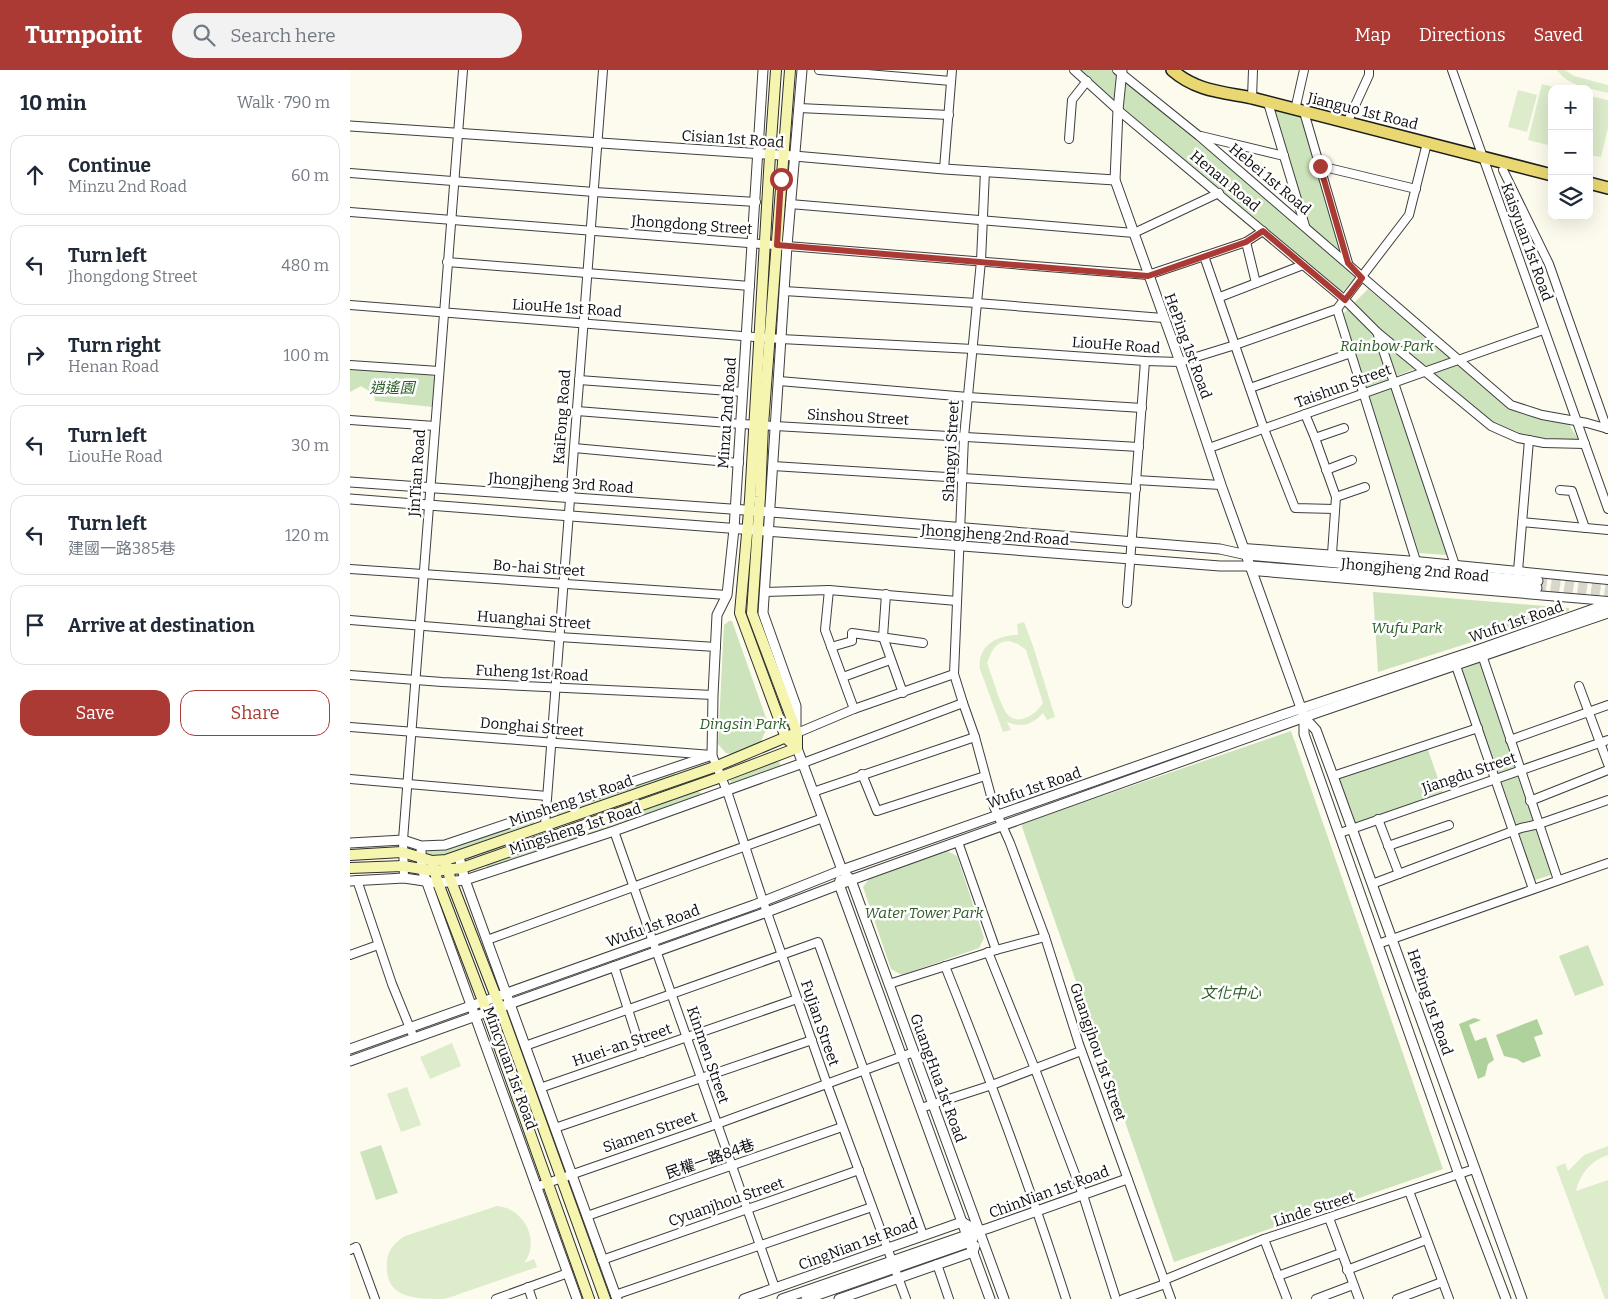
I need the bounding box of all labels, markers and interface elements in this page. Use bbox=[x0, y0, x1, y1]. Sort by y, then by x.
search box bbox=[172, 13, 522, 58]
text: Turnpoint bbox=[25, 21, 142, 49]
icon: search bbox=[190, 21, 218, 49]
text: Search here bbox=[230, 24, 336, 47]
text: Map bbox=[1355, 24, 1391, 46]
text: Directions bbox=[1419, 24, 1506, 46]
text: Saved bbox=[1534, 24, 1583, 46]
map controls bbox=[1548, 85, 1593, 220]
button: + bbox=[1548, 85, 1593, 130]
street label: Jianguo 1st Road bbox=[1305, 88, 1420, 133]
text: 10 min bbox=[20, 90, 86, 116]
text: Walk · 790 m bbox=[237, 93, 330, 112]
street label: Cisian 1st Road bbox=[681, 126, 785, 152]
button: − bbox=[1548, 130, 1593, 175]
street label: Hebei 1st Road bbox=[1225, 140, 1315, 218]
street label: Henan Road bbox=[1187, 147, 1264, 215]
text: Continue bbox=[68, 154, 151, 177]
route end bbox=[1309, 155, 1332, 178]
icon: ahead bbox=[21, 161, 49, 189]
text: 60 m bbox=[291, 166, 329, 185]
route start bbox=[770, 168, 793, 191]
button: layers bbox=[1548, 175, 1593, 220]
text: Minzu 2nd Road bbox=[68, 177, 187, 196]
street label: Kaisyuan 1st Road bbox=[1497, 180, 1557, 304]
street label: Jhongdong Street bbox=[630, 212, 754, 238]
text: Turn left bbox=[68, 244, 147, 267]
icon: left bbox=[21, 251, 49, 279]
text: 480 m bbox=[281, 256, 329, 275]
text: Jhongdong Street bbox=[68, 267, 198, 286]
street label: HePing 1st Road bbox=[1161, 291, 1215, 401]
street label: LiouHe 1st Road bbox=[511, 295, 623, 321]
street label: LiouHe Road bbox=[1071, 333, 1161, 357]
text: Turn right bbox=[68, 334, 161, 357]
park label: Rainbow Park bbox=[1340, 337, 1435, 355]
icon: right bbox=[21, 341, 49, 369]
text: 100 m bbox=[284, 346, 329, 365]
text: Henan Road bbox=[68, 357, 159, 376]
street label: Minzu 2nd Road bbox=[714, 357, 740, 469]
street label: Taishun Street bbox=[1292, 360, 1394, 412]
street label: KaiFong Road bbox=[550, 369, 574, 465]
park label: 逍遙園 bbox=[369, 379, 416, 397]
street label: Shangyi Street bbox=[939, 399, 963, 502]
street label: Sinshou Street bbox=[806, 405, 910, 429]
text: Turn left bbox=[68, 424, 147, 447]
street label: JinTian Road bbox=[405, 429, 429, 518]
icon: left bbox=[21, 431, 49, 459]
text: 30 m bbox=[291, 436, 329, 455]
text: LiouHe Road bbox=[68, 447, 163, 466]
street label: Jhongjheng 3rd Road bbox=[487, 469, 634, 497]
text: Turn left bbox=[68, 512, 147, 535]
icon: left bbox=[21, 521, 49, 549]
street label: Jhongjheng 2nd Road bbox=[919, 521, 1070, 549]
text: 120 m bbox=[285, 526, 329, 545]
text: 建國一路385巷 bbox=[68, 539, 175, 558]
street label: Jhongjheng 2nd Road bbox=[1339, 554, 1490, 585]
street label: Bo-hai Street bbox=[492, 556, 586, 580]
street label: Wufu 1st Road bbox=[1467, 597, 1566, 647]
street label: Huanghai Street bbox=[476, 607, 592, 633]
icon: arrive bbox=[21, 611, 49, 639]
text: Arrive at destination bbox=[68, 614, 255, 637]
park label: Wufu Park bbox=[1371, 619, 1444, 637]
street label: Fuheng 1st Road bbox=[475, 661, 589, 685]
button: Save bbox=[20, 690, 170, 736]
button: Share bbox=[180, 690, 330, 736]
street label: Donghai Street bbox=[479, 713, 585, 741]
park label: Dingsin Park bbox=[699, 715, 787, 733]
street label: Jiangdu Street bbox=[1418, 748, 1519, 798]
street label: Wufu 1st Road bbox=[985, 763, 1084, 813]
street label: Minsheng 1st Road bbox=[507, 771, 635, 831]
street label: Mingsheng 1st Road bbox=[507, 799, 644, 859]
street label: Wufu 1st Road bbox=[604, 901, 702, 951]
park label: Water Tower Park bbox=[864, 904, 984, 922]
street label: HePing 1st Road bbox=[1403, 947, 1457, 1058]
street label: FuJian Street bbox=[797, 978, 843, 1069]
street label: Guangjhou 1st Street bbox=[1066, 980, 1130, 1124]
park label: 文化中心 bbox=[1201, 984, 1262, 1002]
street label: Mincyuan 1st Road bbox=[479, 1004, 541, 1132]
street label: Kinmen Street bbox=[683, 1004, 733, 1107]
street label: GuangHua 1st Road bbox=[906, 1011, 970, 1145]
street label: Huei-an Street bbox=[570, 1019, 675, 1070]
street label: Siamen Street bbox=[601, 1107, 700, 1157]
street label: 民權一路84巷 bbox=[663, 1135, 757, 1183]
street label: ChinNian 1st Road bbox=[987, 1162, 1112, 1222]
street label: Cyuanjhou Street bbox=[666, 1174, 787, 1230]
street label: Linde Street bbox=[1271, 1187, 1357, 1231]
street label: CingNian 1st Road bbox=[796, 1214, 920, 1274]

